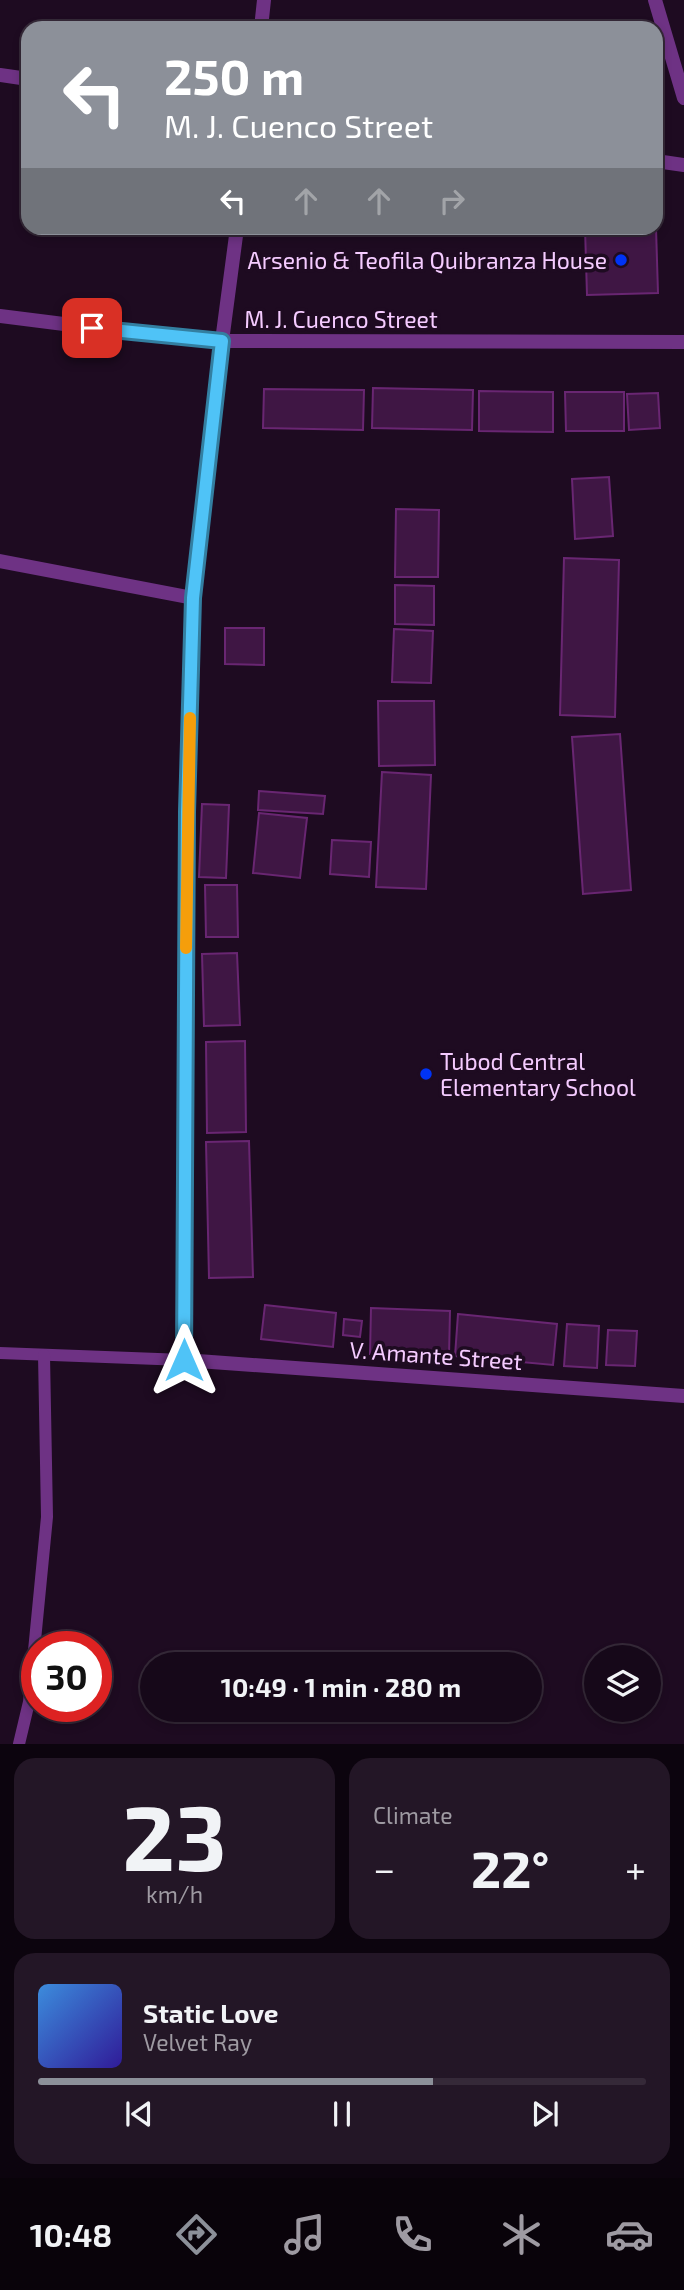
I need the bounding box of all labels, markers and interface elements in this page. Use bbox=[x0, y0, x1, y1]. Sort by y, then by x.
text: 250 m bbox=[164, 46, 304, 105]
icon: left bbox=[49, 49, 140, 140]
text: M. J. Cuenco Street bbox=[164, 106, 433, 144]
icon: left bbox=[214, 182, 252, 220]
icon: ahead bbox=[287, 182, 325, 220]
icon: ahead bbox=[360, 182, 398, 220]
icon: right bbox=[433, 182, 471, 220]
place label: Arsenio & Teofila Quibranza House bbox=[248, 246, 607, 274]
marker: Arsenio & Teofila Quibranza House bbox=[613, 252, 629, 268]
pin bbox=[62, 298, 122, 358]
street label: M. J. Cuenco Street bbox=[244, 305, 438, 333]
icon: arrive bbox=[73, 309, 111, 347]
place label: Tubod Central Elementary School bbox=[440, 1047, 636, 1101]
marker: Tubod Central Elementary School bbox=[418, 1066, 434, 1082]
position arrow bbox=[147, 1323, 221, 1397]
street label: V. Amante Street bbox=[349, 1335, 524, 1375]
speed limit sign: 30 bbox=[21, 1631, 112, 1722]
map controls bbox=[584, 1645, 661, 1722]
button: layers bbox=[584, 1645, 661, 1722]
text: 10:49 · 1 min · 280 m bbox=[221, 1671, 461, 1702]
text: 23 bbox=[122, 1780, 227, 1889]
text: Climate bbox=[373, 1801, 453, 1829]
text: 22° bbox=[471, 1836, 549, 1898]
text: − bbox=[373, 1845, 395, 1891]
text: + bbox=[625, 1845, 646, 1891]
text: km/h bbox=[146, 1880, 203, 1908]
text: Static Love bbox=[143, 1997, 279, 2028]
text: Velvet Ray bbox=[143, 2028, 252, 2056]
icon: previous bbox=[120, 2095, 158, 2133]
icon: pause bbox=[323, 2095, 361, 2133]
icon: next bbox=[526, 2095, 564, 2133]
icon: directions bbox=[172, 2210, 221, 2259]
icon: music bbox=[280, 2210, 329, 2259]
icon: phone bbox=[388, 2210, 437, 2259]
icon: climate bbox=[497, 2210, 546, 2259]
icon: car bbox=[605, 2210, 654, 2259]
text: 10:48 bbox=[30, 2215, 112, 2253]

